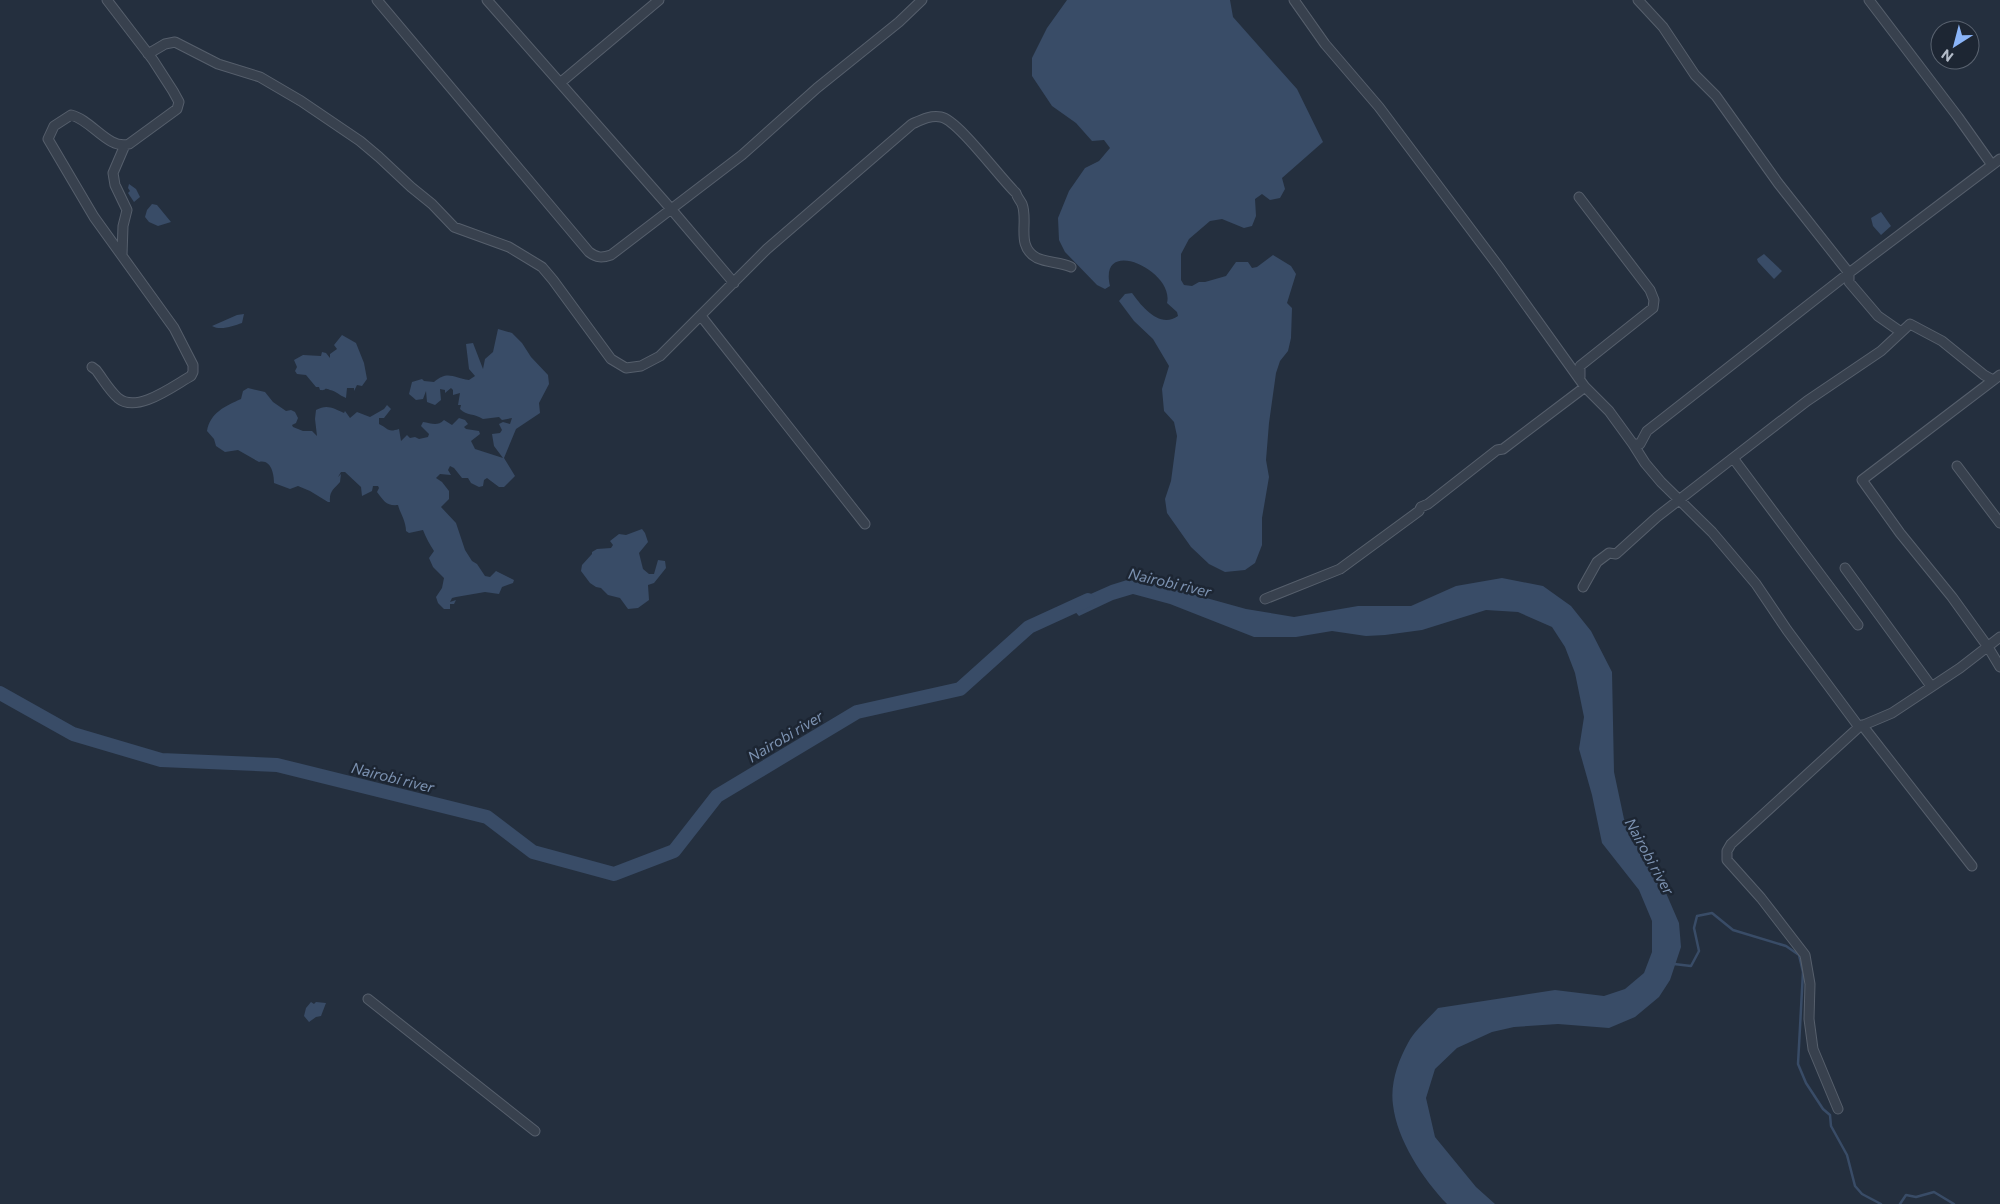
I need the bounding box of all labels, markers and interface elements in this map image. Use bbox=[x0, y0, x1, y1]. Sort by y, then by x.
north arrow bbox=[1930, 20, 1980, 70]
text: N bbox=[1938, 46, 1956, 66]
water label: Nairobi river bbox=[1127, 564, 1214, 601]
water label: Nairobi river bbox=[744, 706, 827, 766]
water label: Nairobi river bbox=[350, 758, 437, 796]
water label: Nairobi river bbox=[1622, 815, 1679, 898]

